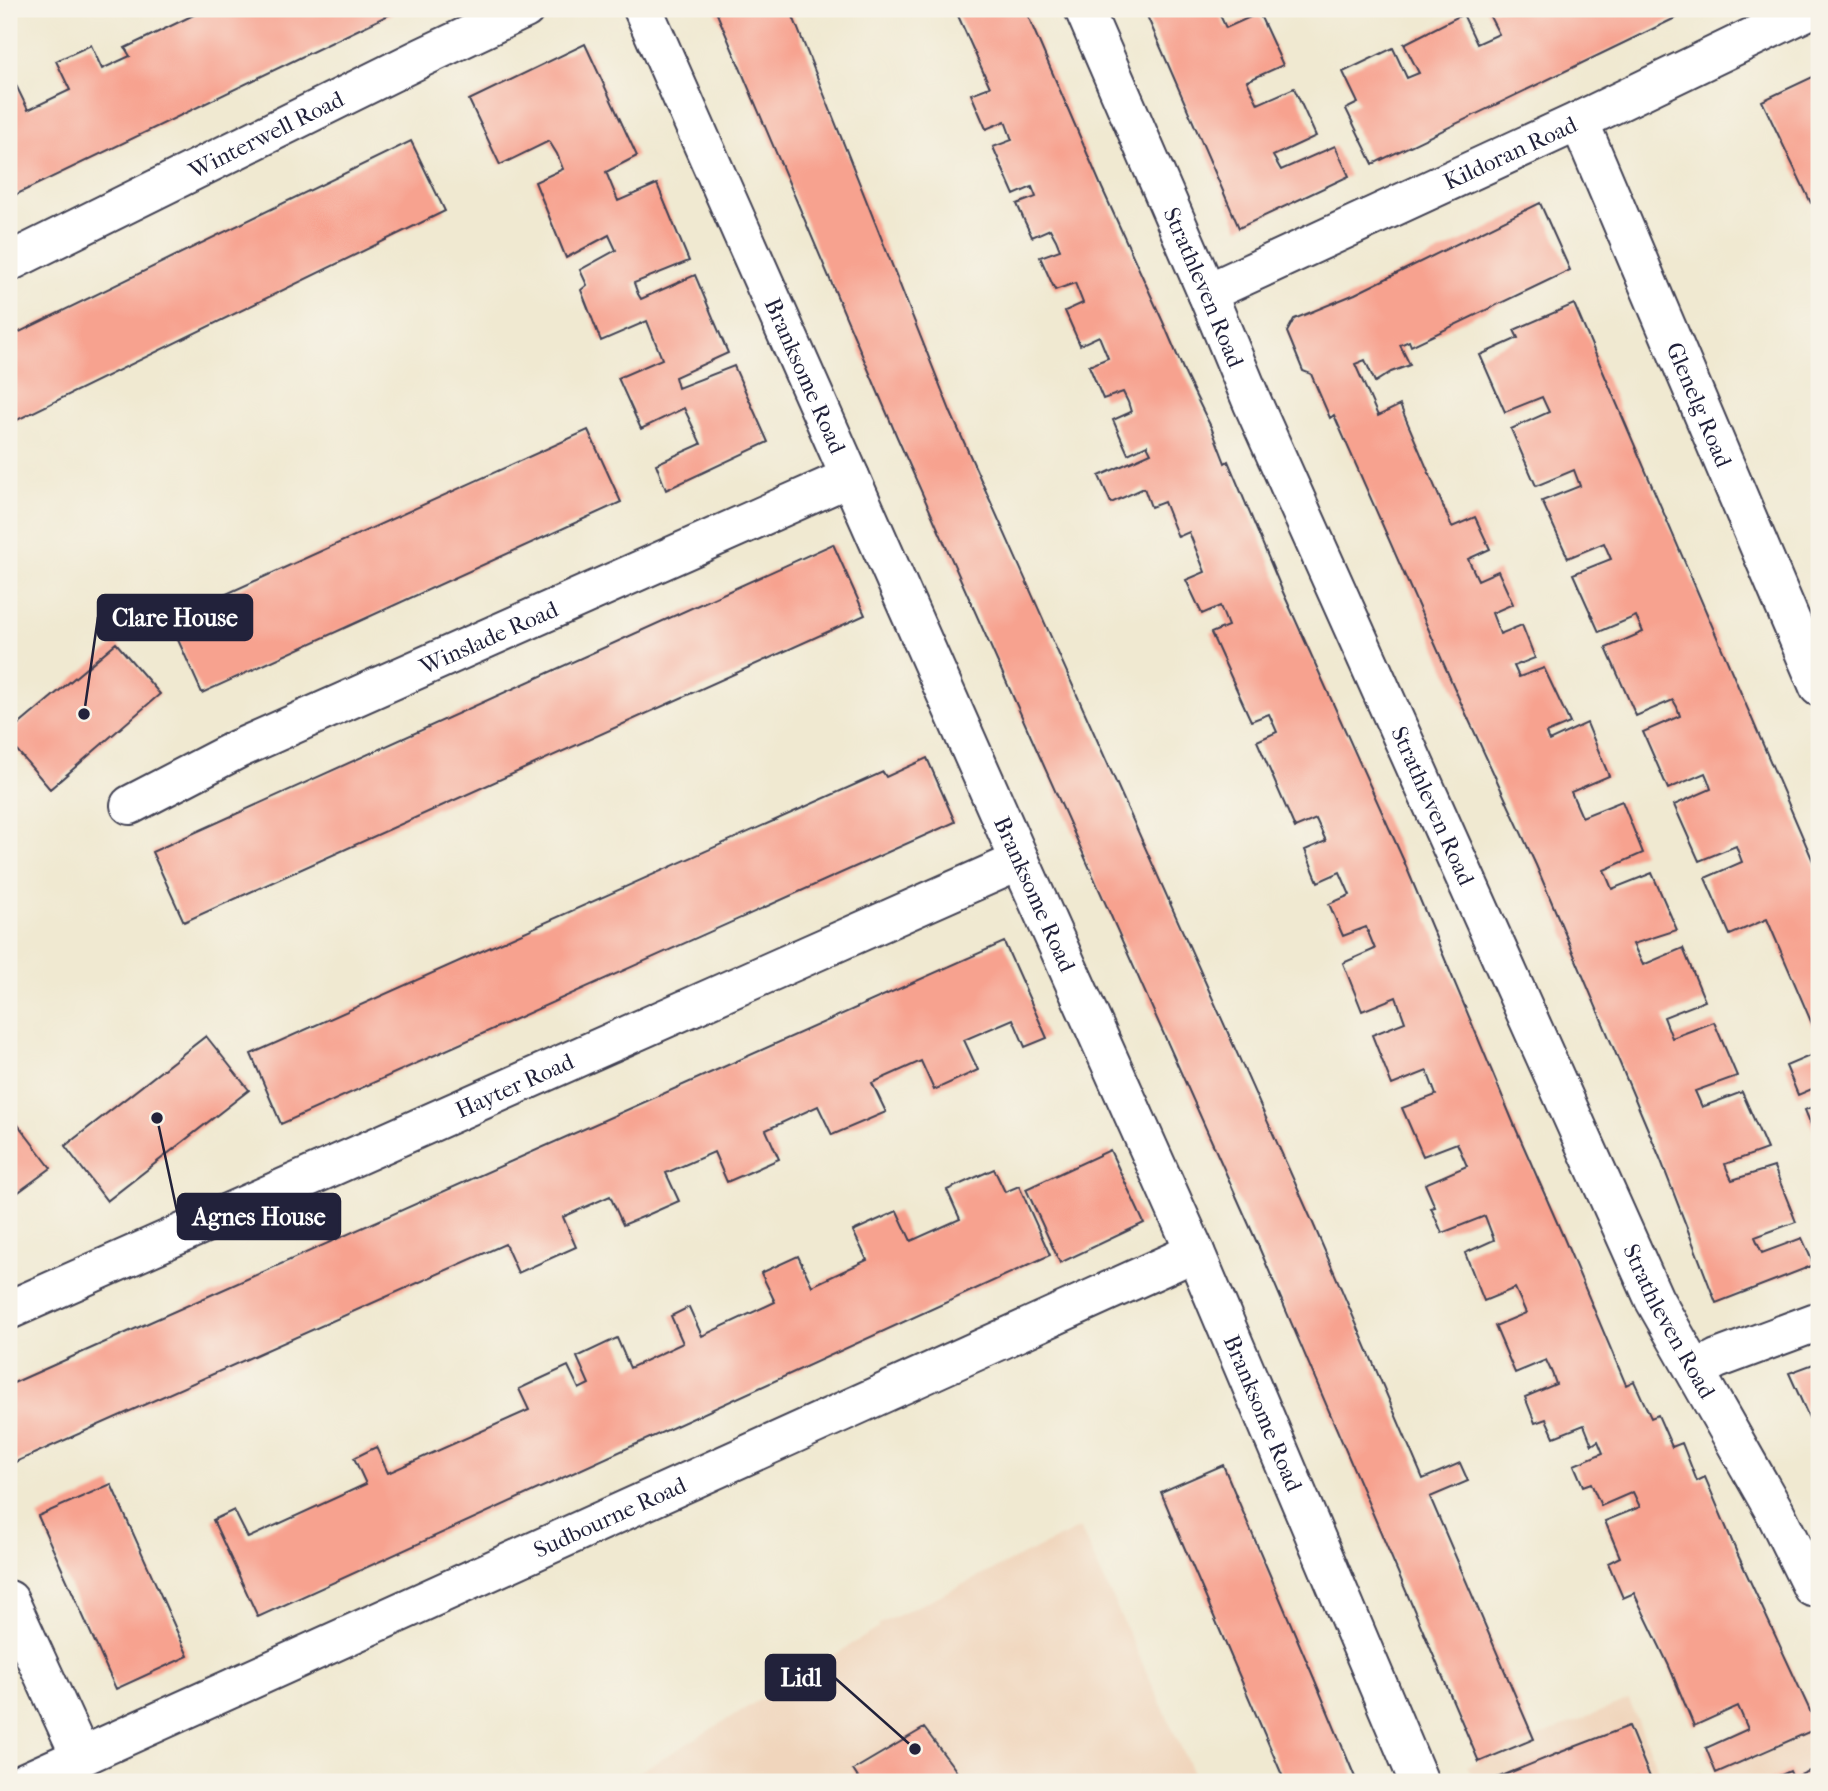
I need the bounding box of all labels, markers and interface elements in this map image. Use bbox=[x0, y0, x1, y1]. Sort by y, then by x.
street label: Winterwell Road bbox=[184, 85, 348, 185]
street label: Kildoran Road bbox=[1439, 111, 1582, 196]
street label: Strathleven Road bbox=[1158, 203, 1249, 372]
street label: Branksome Road bbox=[759, 294, 851, 458]
street label: Glenelg Road bbox=[1660, 338, 1737, 472]
callout: Clare House bbox=[98, 595, 252, 640]
street label: Winslade Road bbox=[415, 595, 562, 681]
text: Clare House bbox=[112, 604, 238, 632]
street label: Strathleven Road bbox=[1385, 723, 1480, 890]
street label: Branksome Road bbox=[988, 813, 1081, 977]
street label: Hayter Road bbox=[451, 1048, 578, 1124]
callout: Agnes House bbox=[178, 1194, 340, 1239]
text: Agnes House bbox=[190, 1203, 326, 1231]
street label: Strathleven Road bbox=[1617, 1240, 1721, 1404]
street label: Branksome Road bbox=[1218, 1331, 1308, 1496]
street label: Sudbourne Road bbox=[530, 1471, 691, 1564]
callout: Lidl bbox=[766, 1655, 835, 1700]
text: Lidl bbox=[780, 1664, 822, 1692]

